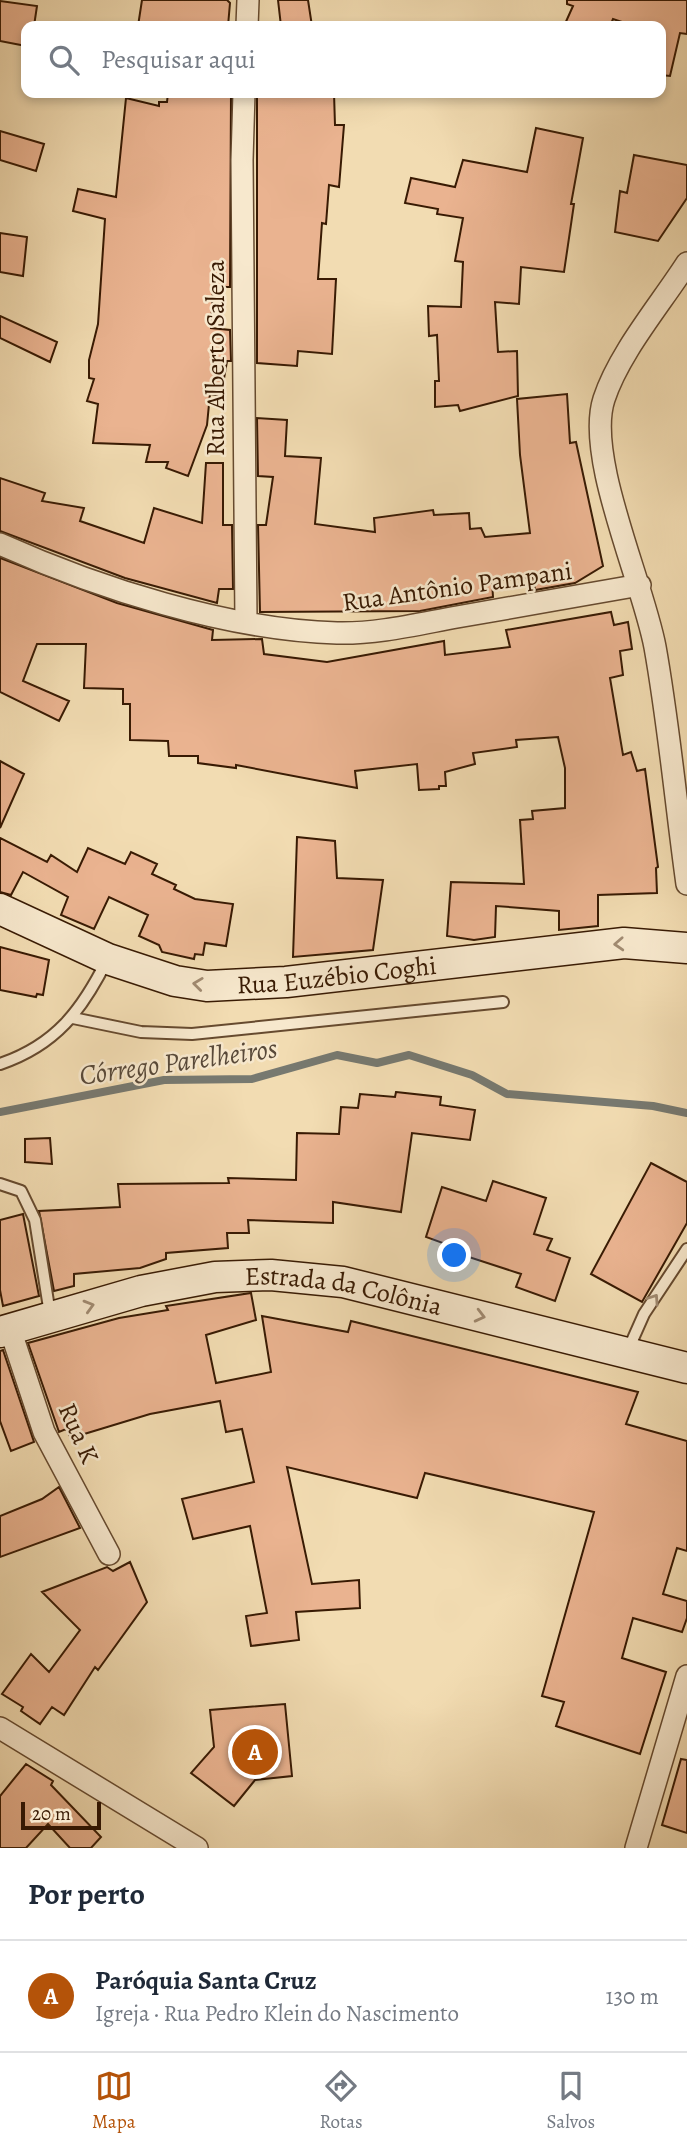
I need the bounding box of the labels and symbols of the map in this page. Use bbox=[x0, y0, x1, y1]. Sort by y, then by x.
street label: Rua Alberto Saleza bbox=[198, 260, 233, 456]
street label: Rua Antônio Pampani bbox=[340, 553, 574, 620]
one-way arrow bbox=[613, 936, 624, 951]
street label: Rua Euzébio Coghi bbox=[236, 948, 438, 1002]
one-way arrow bbox=[192, 977, 204, 992]
water label: Córrego Parelheiros bbox=[77, 1029, 280, 1095]
your location bbox=[437, 1238, 471, 1272]
street label: Estrada da Colônia bbox=[244, 1258, 446, 1324]
one-way arrow bbox=[646, 1294, 659, 1307]
one-way arrow bbox=[83, 1299, 95, 1314]
one-way arrow bbox=[474, 1308, 486, 1322]
street label: Rua K bbox=[50, 1397, 108, 1470]
pin: A bbox=[232, 1726, 278, 1778]
scale bar bbox=[21, 1799, 102, 1831]

